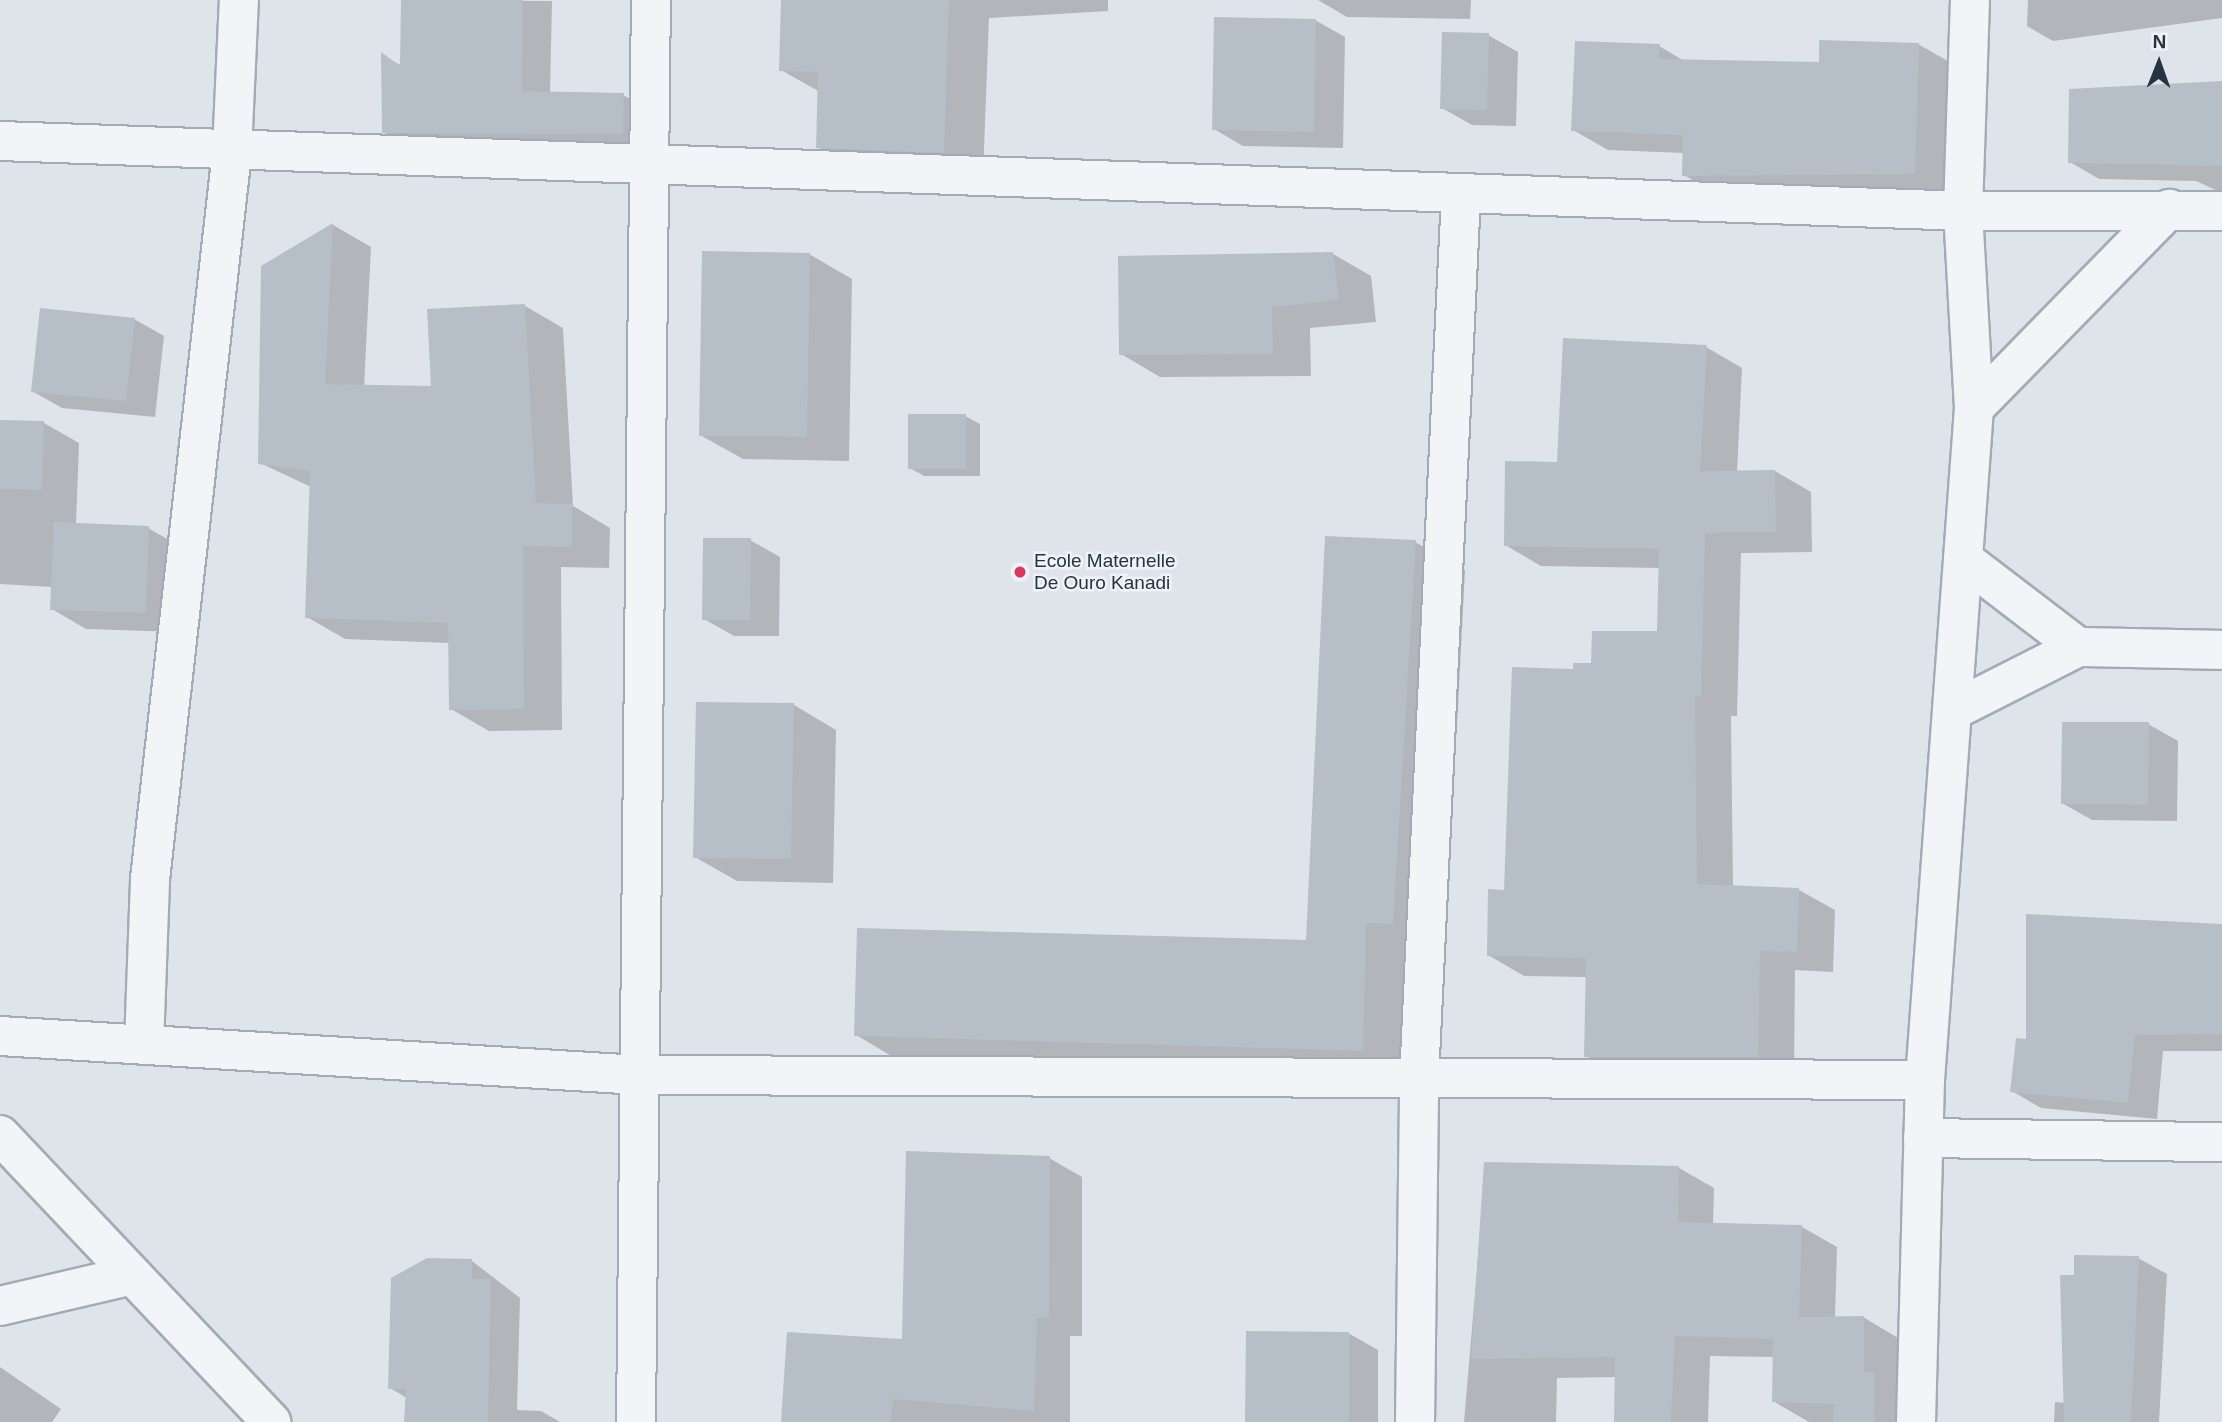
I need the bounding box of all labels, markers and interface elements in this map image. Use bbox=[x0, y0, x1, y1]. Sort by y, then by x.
north arrow bbox=[2124, 28, 2194, 98]
text: N bbox=[2152, 31, 2166, 52]
place label: Ecole Maternelle De Ouro Kanadi bbox=[1034, 550, 1176, 594]
marker: Ecole Maternelle De Ouro Kanadi bbox=[1012, 564, 1028, 580]

